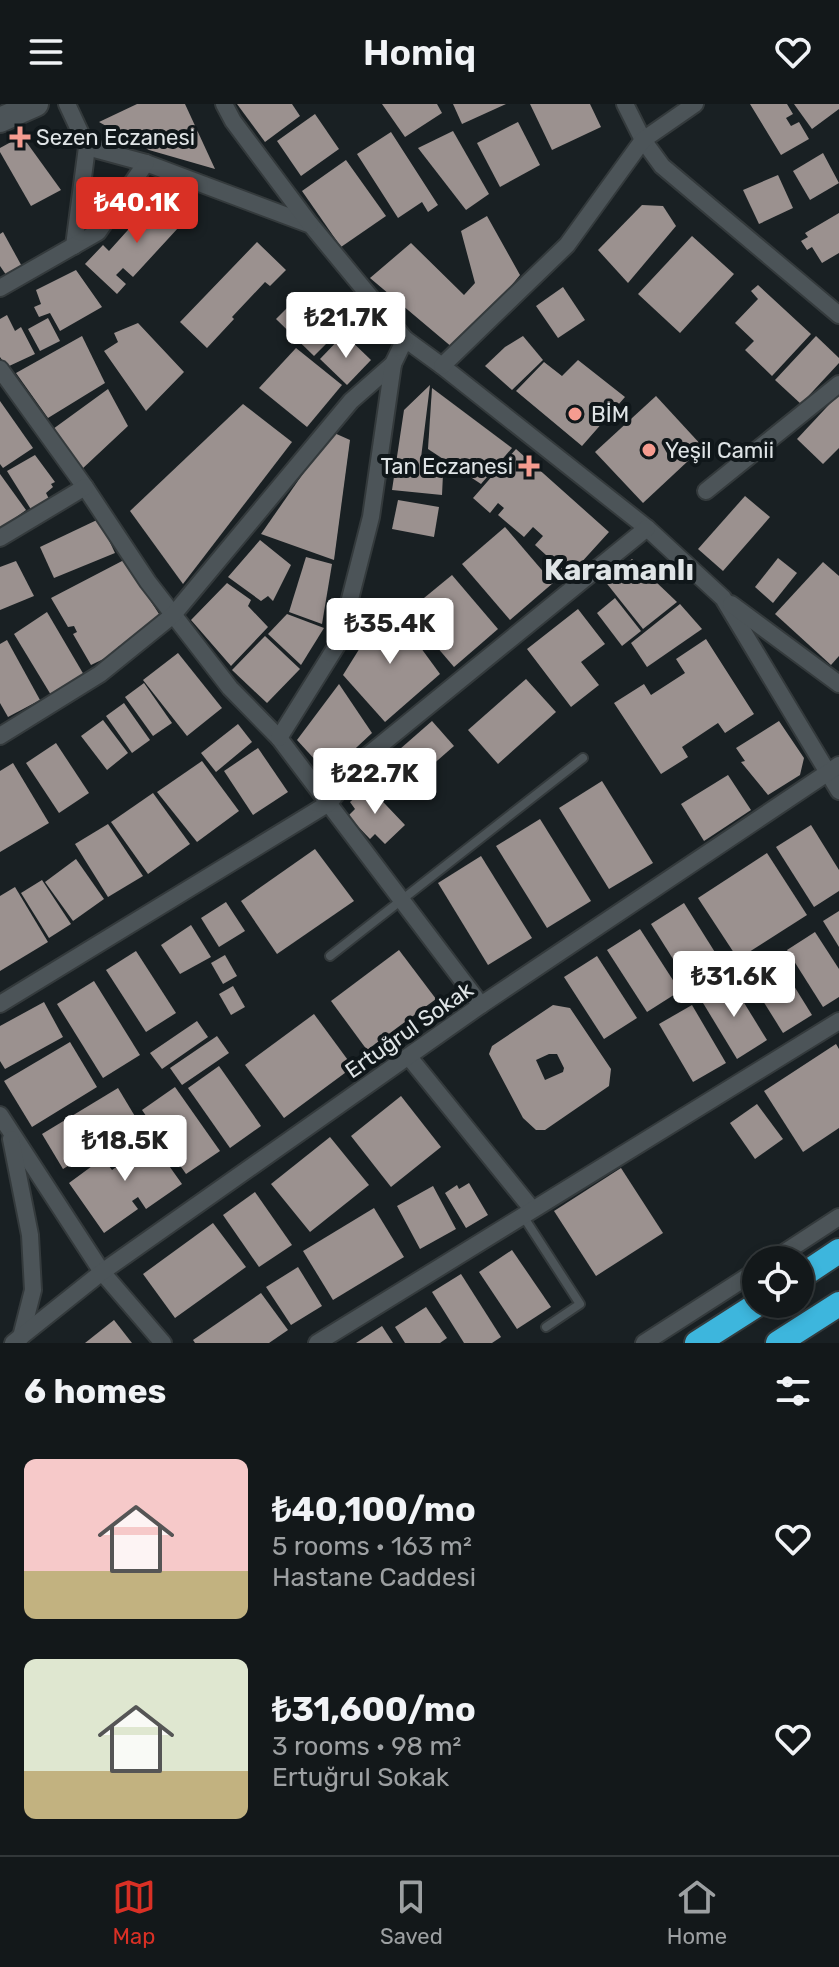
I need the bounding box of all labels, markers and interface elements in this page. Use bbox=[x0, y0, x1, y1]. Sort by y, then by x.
icon: menu bbox=[24, 30, 68, 74]
icon: heart bbox=[771, 30, 815, 74]
text: Homiq bbox=[363, 31, 476, 74]
place label: Sezen Eczanesi bbox=[36, 124, 195, 151]
marker: Sezen Eczanesi bbox=[11, 128, 29, 146]
pin: ₺40.1K bbox=[72, 177, 202, 245]
text: ₺40.1K bbox=[94, 187, 180, 218]
pin: ₺21.7K bbox=[281, 292, 411, 360]
text: ₺21.7K bbox=[304, 302, 388, 333]
place label: BİM bbox=[591, 401, 629, 428]
marker: BİM bbox=[566, 405, 584, 423]
place label: Yeşil Camii bbox=[665, 437, 774, 464]
marker: Yeşil Camii bbox=[640, 441, 658, 459]
place label: Tan Eczanesi bbox=[381, 453, 513, 480]
marker: Tan Eczanesi bbox=[520, 457, 538, 475]
district label: Karamanlı bbox=[544, 552, 694, 588]
pin: ₺35.4K bbox=[325, 598, 455, 666]
text: ₺35.4K bbox=[345, 608, 435, 639]
pin: ₺22.7K bbox=[310, 748, 440, 816]
text: ₺22.7K bbox=[331, 758, 419, 789]
pin: ₺31.6K bbox=[669, 951, 799, 1019]
text: ₺31.6K bbox=[691, 961, 777, 992]
street label: Ertuğrul Sokak bbox=[340, 976, 479, 1084]
pin: ₺18.5K bbox=[60, 1115, 190, 1183]
text: ₺18.5K bbox=[82, 1125, 168, 1156]
map controls bbox=[742, 1246, 814, 1318]
button: locate bbox=[742, 1246, 814, 1318]
icon: filters bbox=[771, 1369, 815, 1413]
text: 6 homes bbox=[24, 1371, 166, 1412]
text: ₺40,100/mo bbox=[272, 1489, 476, 1530]
icon: home bbox=[88, 1491, 184, 1587]
icon: heart bbox=[771, 1517, 815, 1561]
text: 5 rooms · 163 m² bbox=[272, 1531, 472, 1562]
text: Hastane Caddesi bbox=[272, 1562, 476, 1593]
text: ₺31,600/mo bbox=[272, 1689, 476, 1730]
icon: home bbox=[88, 1691, 184, 1787]
icon: heart bbox=[771, 1717, 815, 1761]
text: 3 rooms · 98 m² bbox=[272, 1731, 461, 1762]
text: Ertuğrul Sokak bbox=[272, 1762, 449, 1793]
tab: Map bbox=[112, 1875, 156, 1950]
tab: Saved bbox=[380, 1875, 443, 1950]
tab: Home bbox=[667, 1875, 727, 1950]

